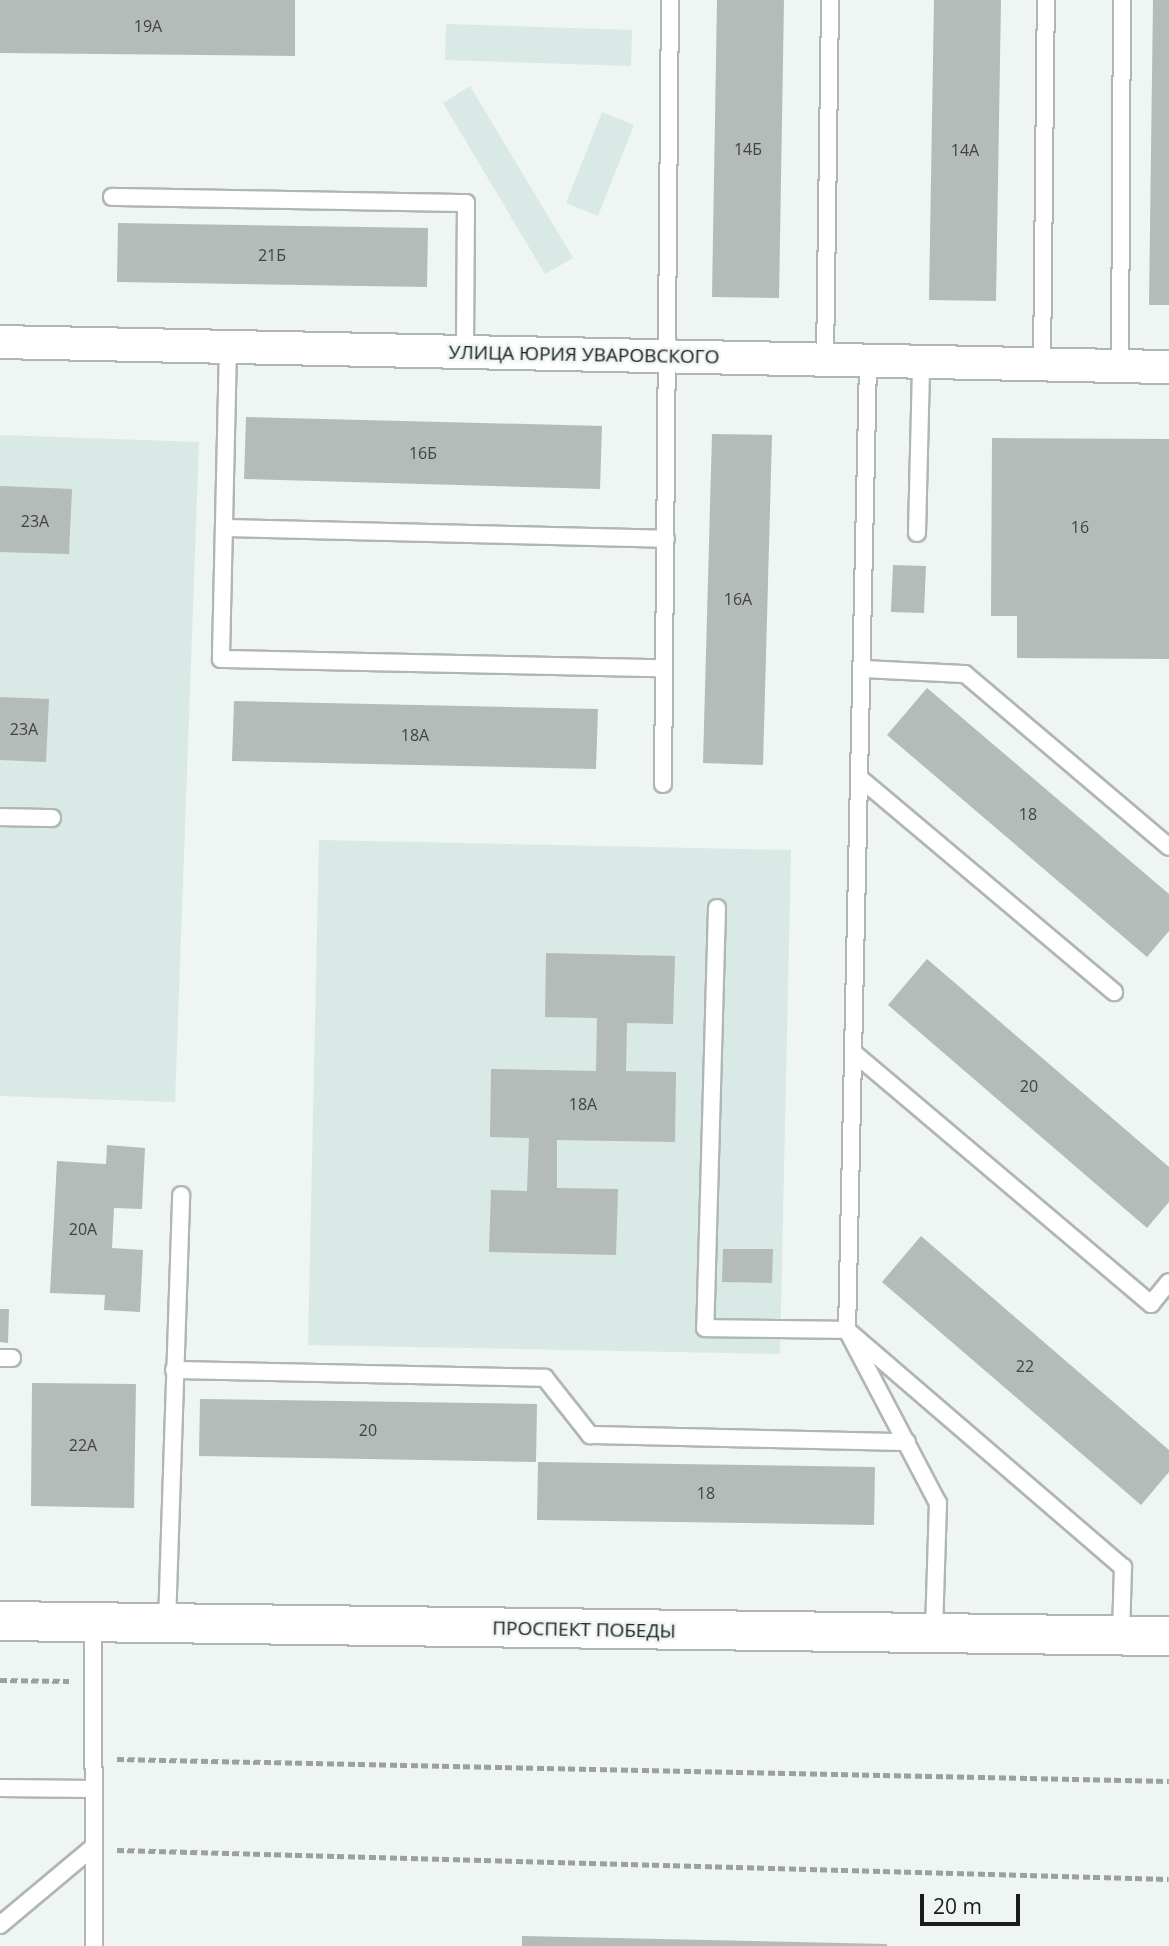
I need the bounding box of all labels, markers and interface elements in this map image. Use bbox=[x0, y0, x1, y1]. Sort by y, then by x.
house number: 19А bbox=[134, 16, 162, 36]
house number: 14Б bbox=[734, 139, 762, 159]
house number: 14А bbox=[951, 140, 979, 160]
house number: 21Б bbox=[258, 245, 286, 265]
street label: УЛИЦА ЮРИЯ УВАРОВСКОГО bbox=[448, 341, 720, 369]
house number: 16Б bbox=[409, 443, 437, 463]
house number: 23А bbox=[21, 511, 49, 531]
house number: 16 bbox=[1071, 517, 1089, 537]
house number: 16А bbox=[724, 589, 752, 609]
house number: 23А bbox=[10, 719, 38, 739]
house number: 18А bbox=[401, 725, 429, 745]
house number: 18 bbox=[1019, 804, 1037, 824]
house number: 20 bbox=[1020, 1076, 1038, 1096]
house number: 18А bbox=[569, 1094, 597, 1114]
house number: 20А bbox=[69, 1219, 97, 1239]
house number: 22 bbox=[1016, 1356, 1034, 1376]
house number: 20 bbox=[359, 1420, 377, 1440]
house number: 22А bbox=[69, 1435, 97, 1455]
house number: 18 bbox=[697, 1483, 715, 1503]
street label: ПРОСПЕКТ ПОБЕДЫ bbox=[492, 1617, 676, 1643]
scale bar bbox=[924, 1880, 1024, 1924]
text: 20 m bbox=[933, 1892, 982, 1920]

